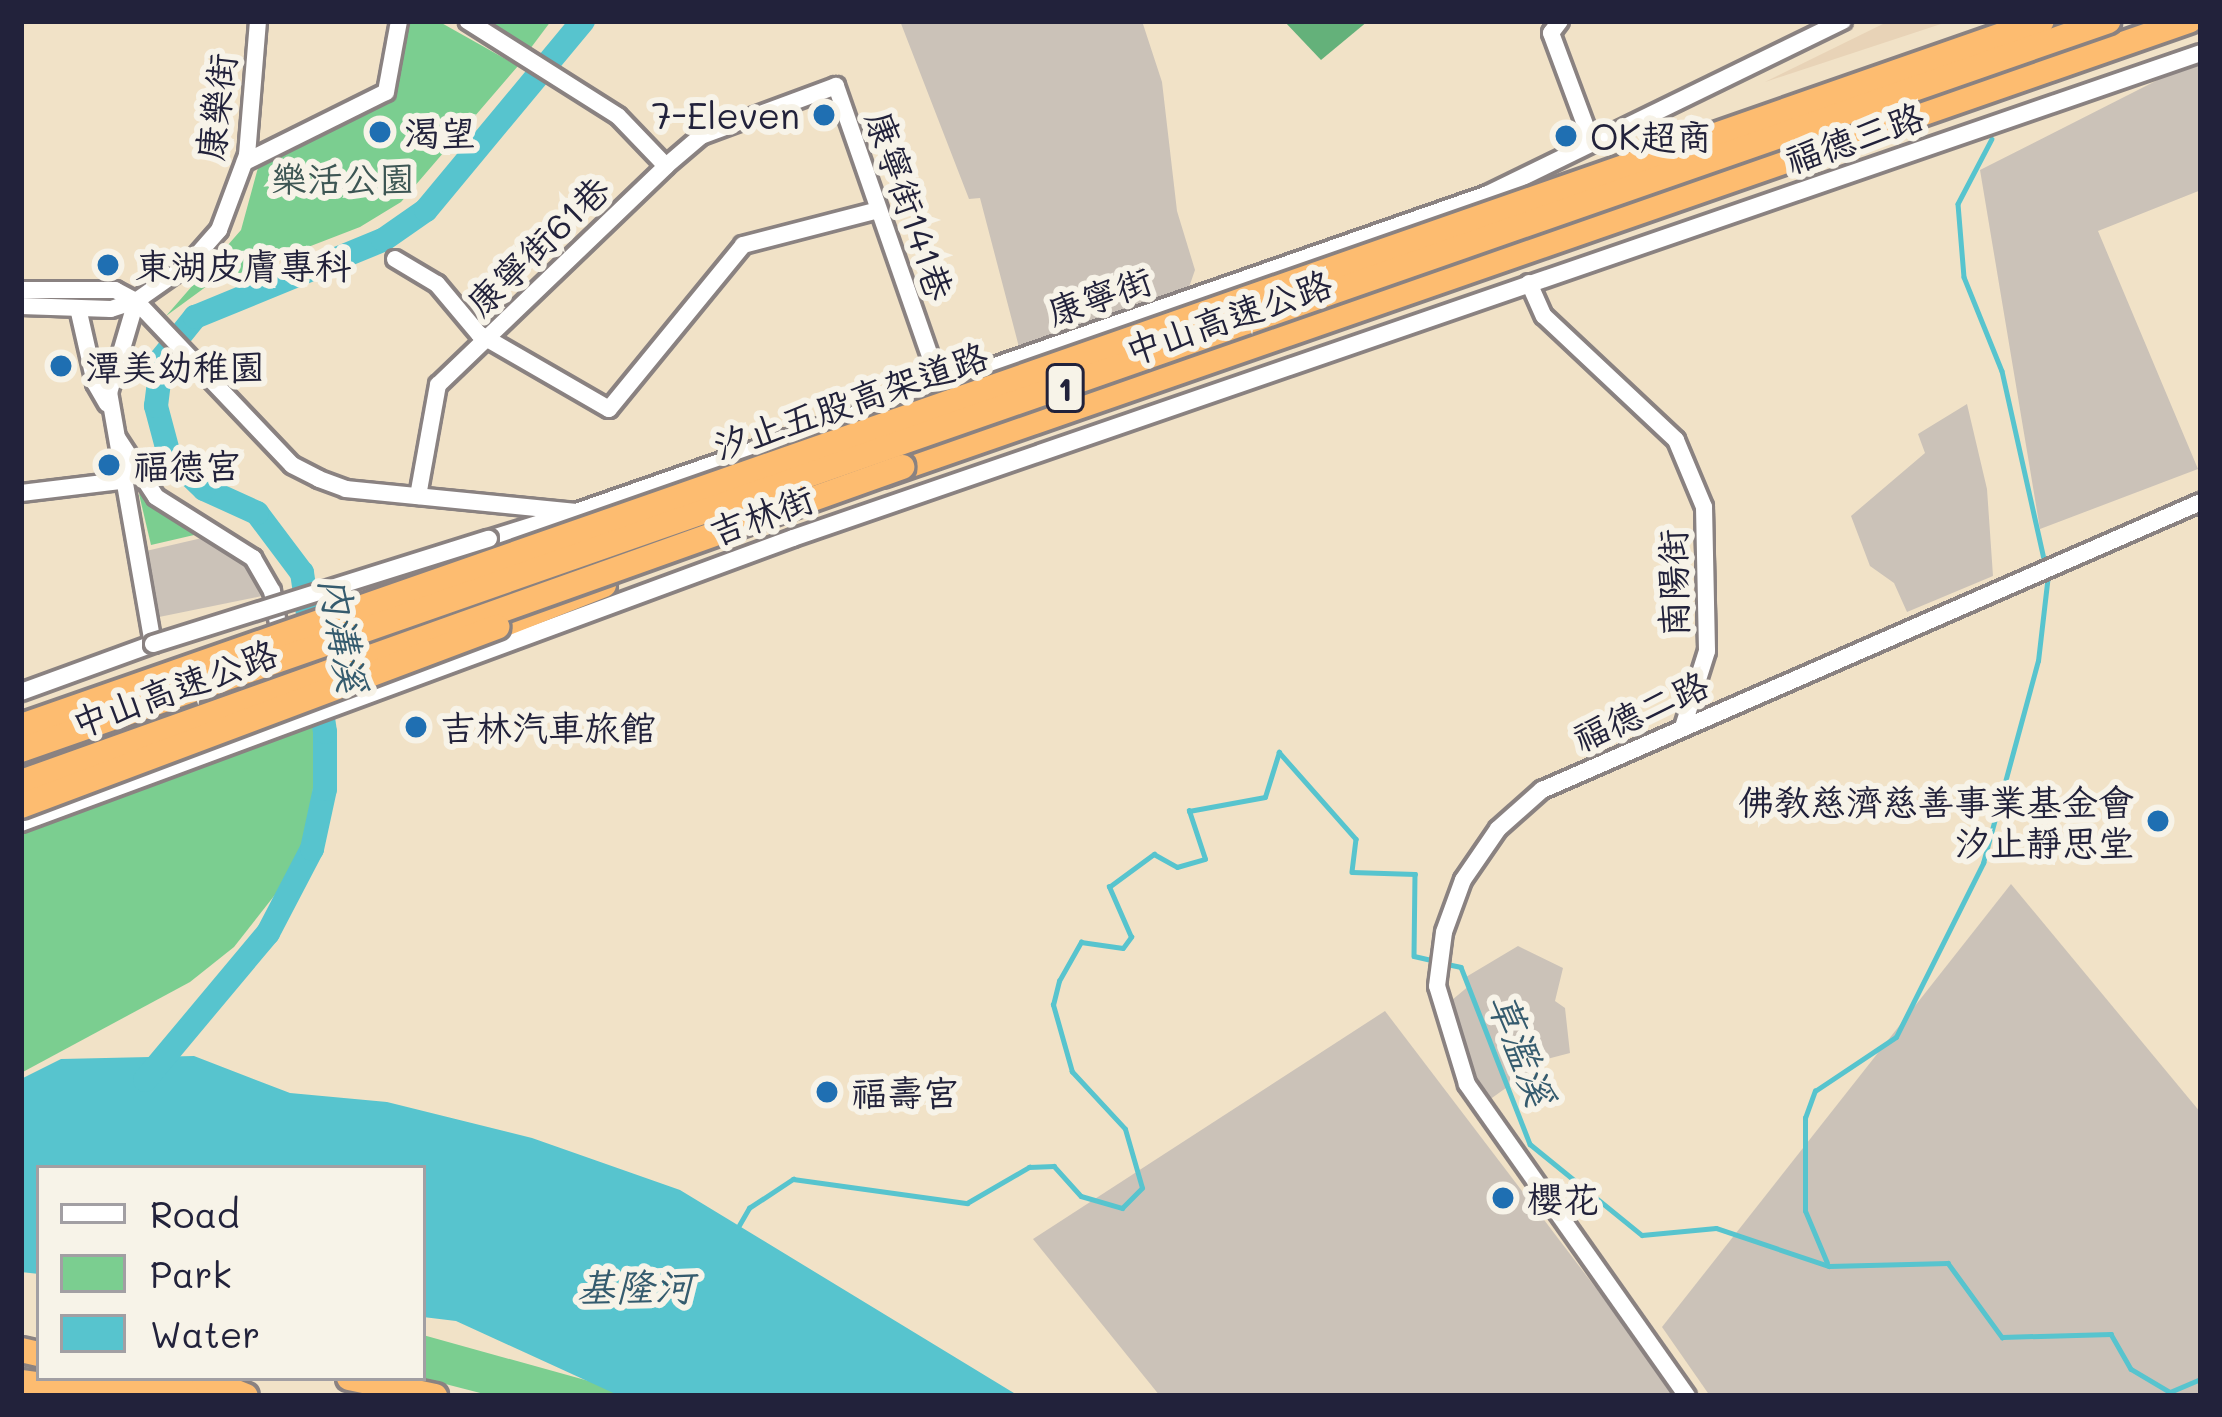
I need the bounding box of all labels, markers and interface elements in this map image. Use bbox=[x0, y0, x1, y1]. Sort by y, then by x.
street label: 康樂街 bbox=[187, 51, 243, 163]
place label: 7-Eleven bbox=[652, 93, 800, 137]
street label: 福德三路 bbox=[1779, 93, 1929, 181]
marker: 7-Eleven bbox=[811, 102, 837, 128]
street label: 康寧街141巷 bbox=[858, 105, 964, 305]
place label: 渴望 bbox=[404, 110, 476, 154]
place label: OK超商 bbox=[1590, 114, 1712, 158]
marker: 渴望 bbox=[367, 119, 393, 145]
marker: OK超商 bbox=[1553, 123, 1579, 149]
park label: 樂活公園 bbox=[271, 156, 415, 200]
street label: 康寧街61巷 bbox=[457, 166, 617, 324]
place label: 東湖皮膚專科 bbox=[135, 243, 351, 287]
marker: 東湖皮膚專科 bbox=[92, 249, 124, 281]
street label: 康寧街 bbox=[1041, 257, 1157, 333]
street label: 中山高速公路 bbox=[1119, 260, 1337, 372]
street label: 汐止五股高架道路 bbox=[707, 333, 993, 467]
place label: 潭美幼稚園 bbox=[85, 344, 265, 388]
marker: 潭美幼稚園 bbox=[48, 353, 74, 379]
road number: 1 bbox=[1044, 361, 1086, 415]
place label: 福德宮 bbox=[133, 443, 241, 487]
marker: 福德宮 bbox=[96, 452, 122, 478]
street label: 吉林街 bbox=[703, 475, 819, 553]
street label: 南陽街 bbox=[1649, 529, 1695, 637]
water label: 內溝溪 bbox=[311, 572, 377, 696]
street label: 中山高速公路 bbox=[65, 630, 283, 744]
street label: 福德二路 bbox=[1565, 661, 1715, 759]
place label: 吉林汽車旅館 bbox=[440, 705, 656, 749]
marker: 吉林汽車旅館 bbox=[403, 714, 429, 740]
place label: 佛教慈濟慈善事業基金會 汐止靜思堂 bbox=[1738, 778, 2134, 863]
marker: 佛教慈濟慈善事業基金會 汐止靜思堂 bbox=[2145, 808, 2171, 834]
water label: 草濫溪 bbox=[1479, 986, 1565, 1112]
place label: 福壽宮 bbox=[851, 1070, 959, 1114]
marker: 福壽宮 bbox=[814, 1079, 840, 1105]
legend bbox=[36, 1165, 426, 1381]
place label: 櫻花 bbox=[1527, 1176, 1599, 1220]
marker: 櫻花 bbox=[1490, 1185, 1516, 1211]
text: Road bbox=[150, 1190, 240, 1237]
text: Park bbox=[150, 1250, 232, 1297]
water label: 基隆河 bbox=[577, 1263, 693, 1309]
text: Water bbox=[150, 1310, 260, 1357]

